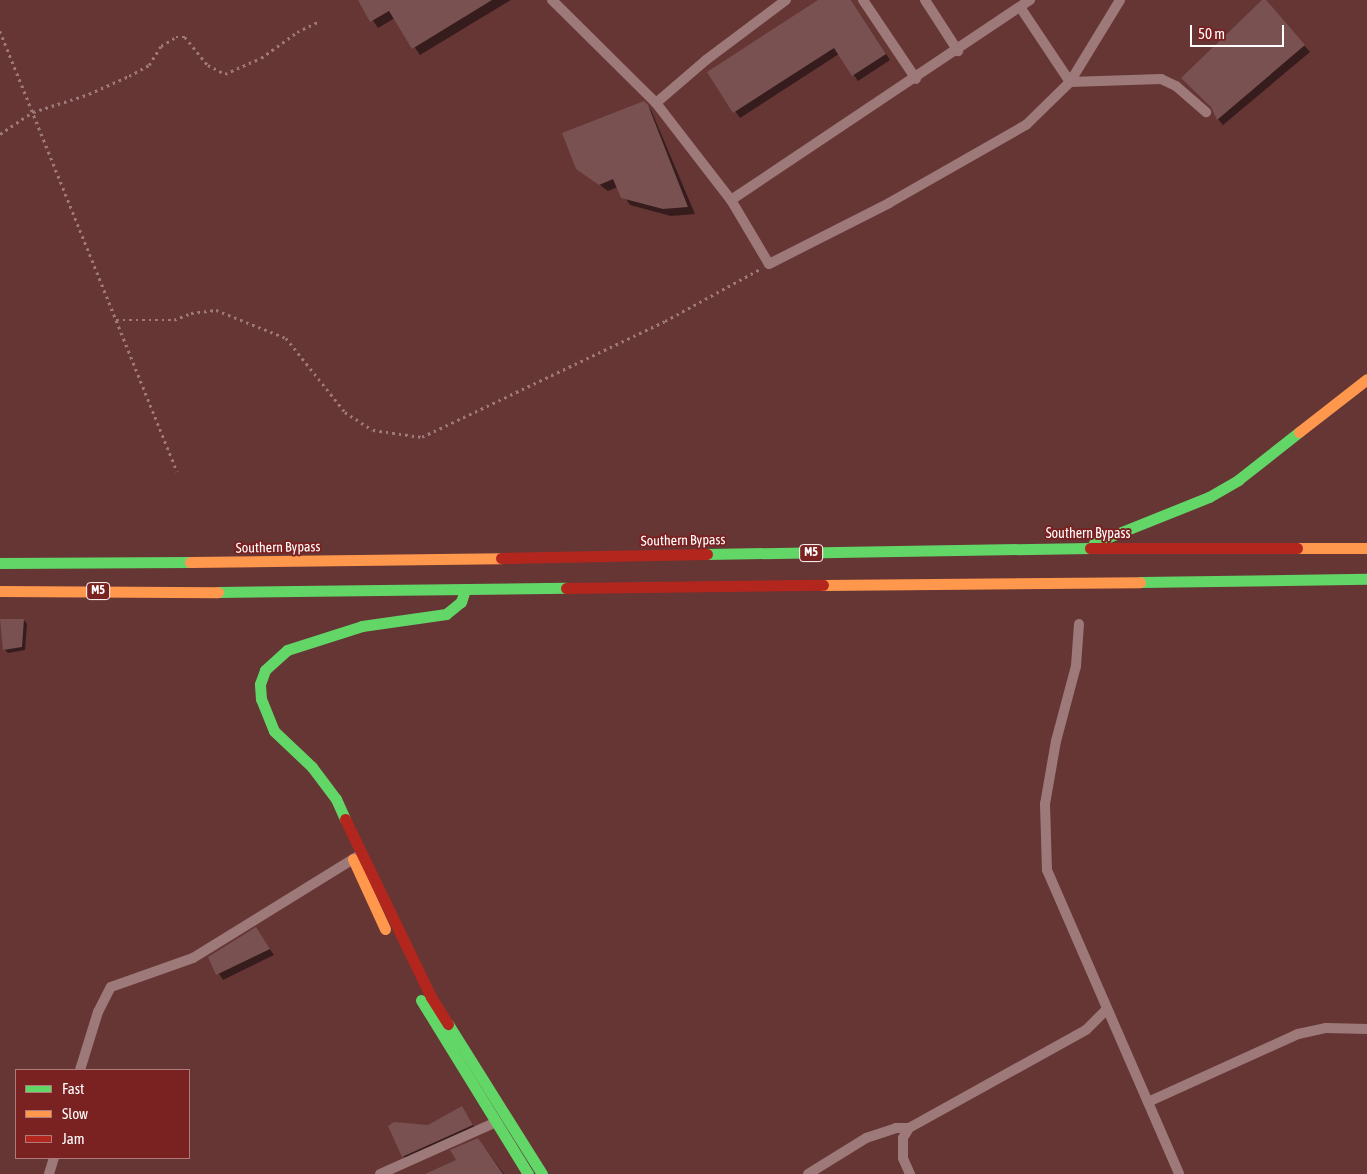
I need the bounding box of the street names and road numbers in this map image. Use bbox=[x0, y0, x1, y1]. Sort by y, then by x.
street label: Southern Bypass bbox=[1046, 525, 1130, 541]
street label: Southern Bypass bbox=[641, 531, 725, 549]
street label: Southern Bypass bbox=[236, 538, 320, 556]
road number: M5 bbox=[798, 544, 824, 562]
road number: M5 bbox=[86, 582, 110, 600]

